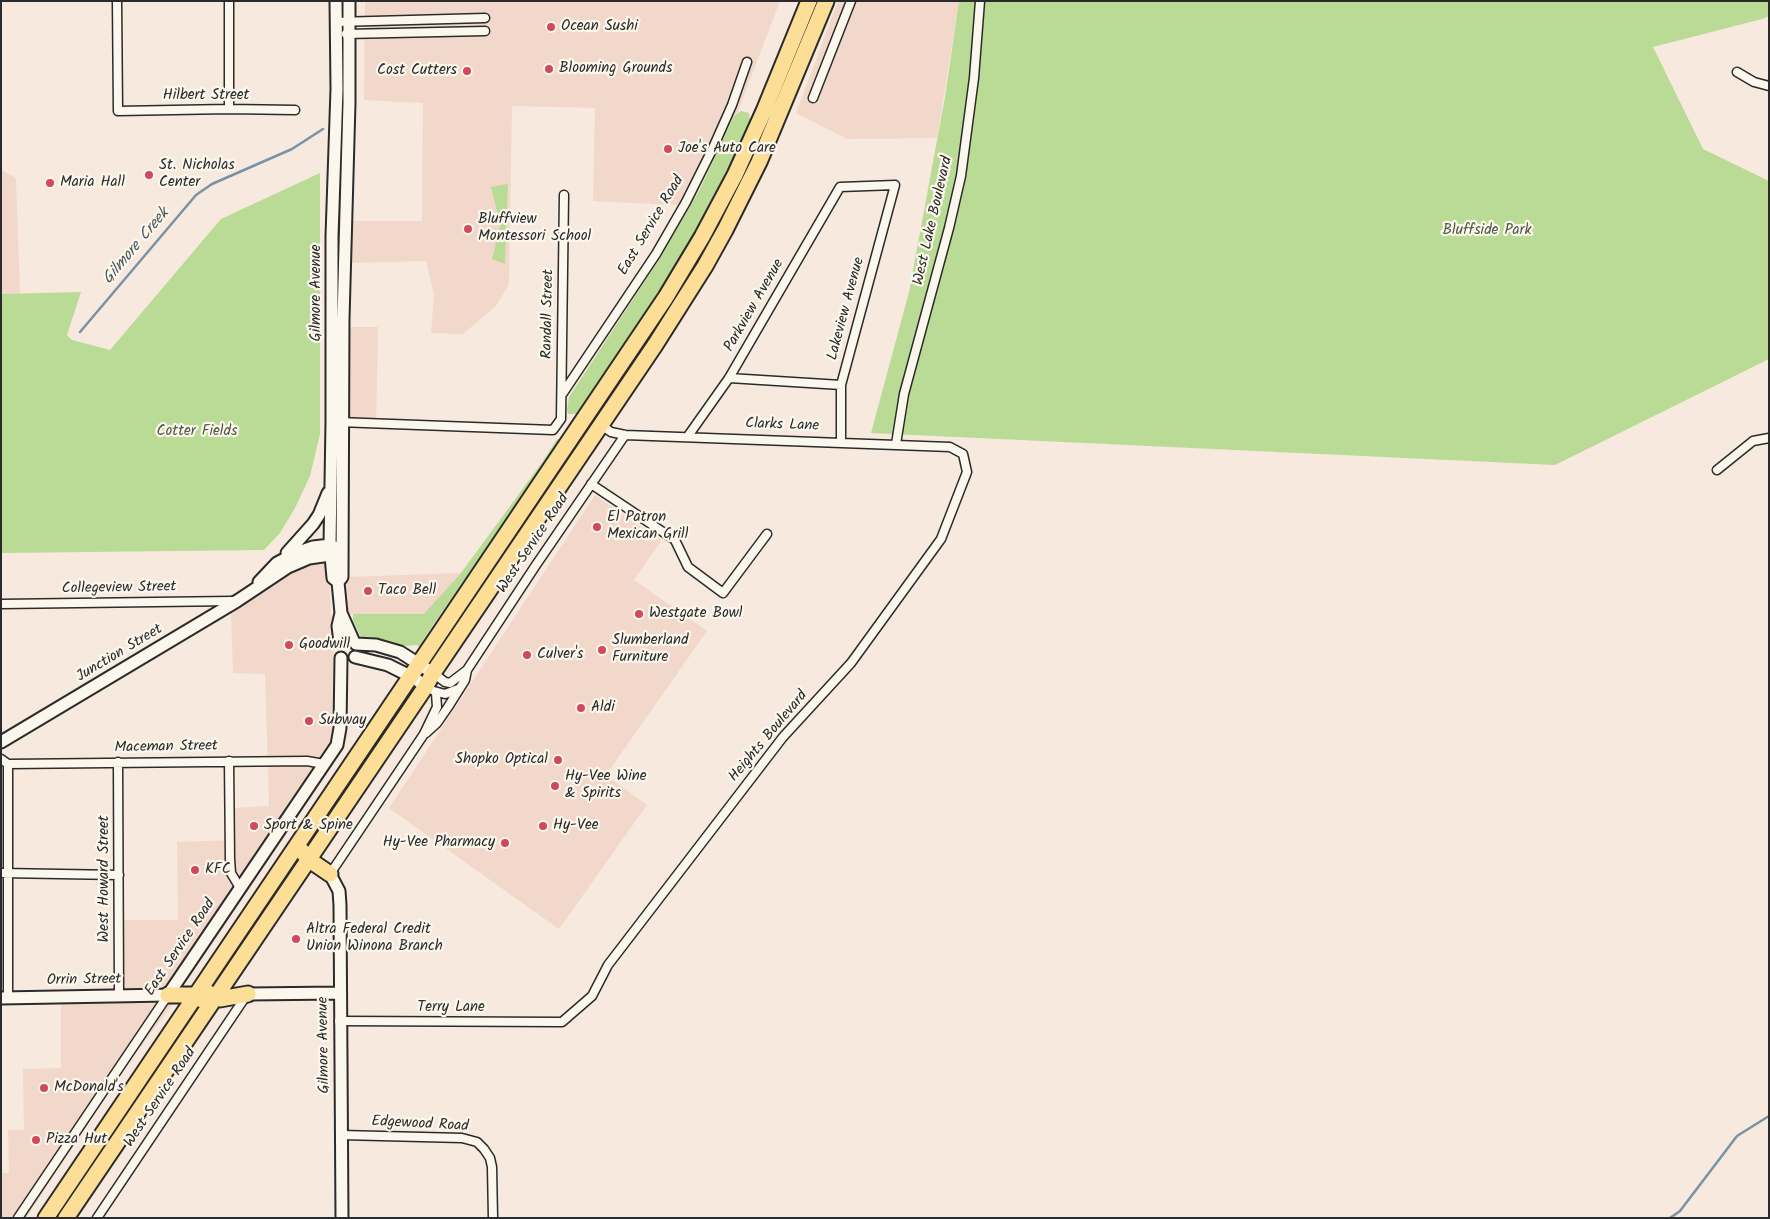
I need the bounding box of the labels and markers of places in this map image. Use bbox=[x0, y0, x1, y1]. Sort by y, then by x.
place label: Ocean Sushi bbox=[561, 18, 638, 36]
marker: Ocean Sushi bbox=[545, 21, 557, 33]
place label: Blooming Grounds bbox=[559, 60, 672, 78]
place label: Cost Cutters bbox=[377, 62, 457, 80]
marker: Blooming Grounds bbox=[543, 63, 555, 75]
marker: Cost Cutters bbox=[461, 65, 473, 77]
place label: Joe's Auto Care bbox=[678, 140, 776, 158]
marker: Joe's Auto Care bbox=[662, 143, 674, 155]
place label: St. Nicholas Center bbox=[159, 157, 235, 192]
marker: St. Nicholas Center bbox=[143, 169, 155, 181]
place label: Maria Hall bbox=[60, 174, 125, 192]
marker: Maria Hall bbox=[44, 177, 56, 189]
place label: Bluffview Montessori School bbox=[478, 211, 591, 246]
marker: Bluffview Montessori School bbox=[462, 223, 474, 235]
place label: El Patron Mexican Grill bbox=[607, 509, 688, 544]
marker: El Patron Mexican Grill bbox=[591, 521, 603, 533]
place label: Taco Bell bbox=[378, 582, 436, 600]
marker: Taco Bell bbox=[362, 585, 374, 597]
place label: Westgate Bowl bbox=[649, 605, 743, 623]
marker: Westgate Bowl bbox=[633, 608, 645, 620]
place label: Slumberland Furniture bbox=[612, 632, 689, 667]
place label: Goodwill bbox=[299, 636, 350, 654]
marker: Goodwill bbox=[283, 639, 295, 651]
marker: Slumberland Furniture bbox=[596, 644, 608, 656]
place label: Culver's bbox=[537, 646, 583, 664]
marker: Culver's bbox=[521, 649, 533, 661]
place label: Aldi bbox=[591, 699, 615, 717]
marker: Aldi bbox=[575, 702, 587, 714]
place label: Subway bbox=[319, 712, 366, 730]
marker: Subway bbox=[303, 715, 315, 727]
place label: Shopko Optical bbox=[455, 751, 548, 769]
marker: Shopko Optical bbox=[552, 754, 564, 766]
place label: Hy-Vee Wine & Spirits bbox=[565, 768, 647, 803]
marker: Hy-Vee Wine & Spirits bbox=[549, 780, 561, 792]
place label: Sport & Spine bbox=[264, 817, 353, 835]
place label: Hy-Vee bbox=[553, 817, 598, 835]
marker: Sport & Spine bbox=[248, 820, 260, 832]
marker: Hy-Vee bbox=[537, 820, 549, 832]
place label: Hy-Vee Pharmacy bbox=[383, 834, 495, 852]
marker: Hy-Vee Pharmacy bbox=[499, 837, 511, 849]
place label: KFC bbox=[205, 861, 231, 879]
marker: KFC bbox=[189, 864, 201, 876]
place label: Altra Federal Credit Union Winona Branch bbox=[306, 921, 443, 956]
marker: Altra Federal Credit Union Winona Branch bbox=[290, 933, 302, 945]
place label: McDonald's bbox=[54, 1079, 124, 1097]
marker: McDonald's bbox=[38, 1082, 50, 1094]
place label: Pizza Hut bbox=[46, 1131, 107, 1149]
marker: Pizza Hut bbox=[30, 1134, 42, 1146]

